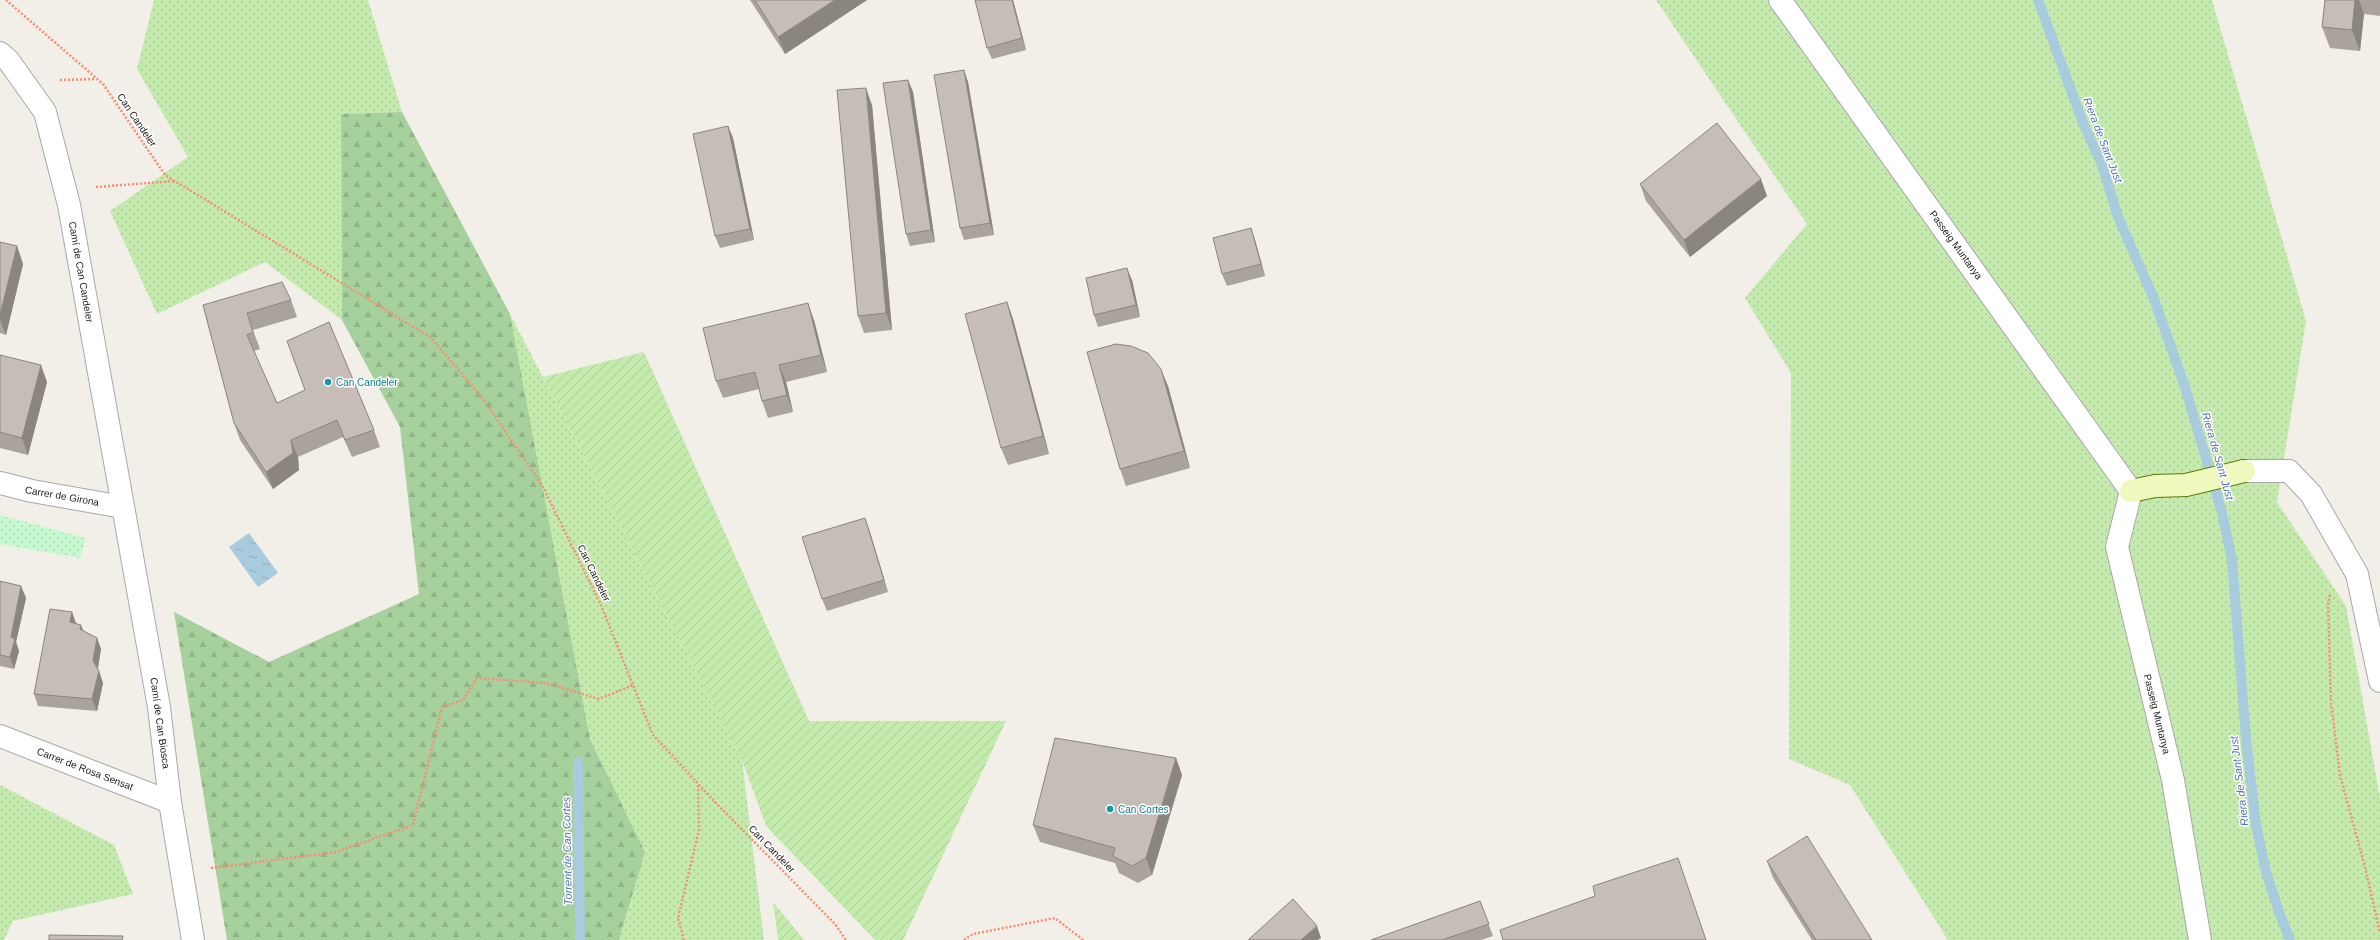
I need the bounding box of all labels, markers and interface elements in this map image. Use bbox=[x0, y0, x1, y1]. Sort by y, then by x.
street label: Can Candeler bbox=[115, 91, 159, 149]
water label: Riera de Sant Just bbox=[2081, 96, 2125, 185]
street label: Passeig Muntanya bbox=[1927, 208, 1985, 282]
street label: Camí de Can Candeler bbox=[67, 221, 95, 324]
marker: Can Candeler bbox=[323, 377, 333, 387]
place label: Can Candeler bbox=[336, 377, 398, 388]
water label: Riera de Sant Just bbox=[2200, 411, 2236, 502]
street label: Carrer de Girona bbox=[24, 484, 100, 508]
street label: Can Candeler bbox=[576, 543, 613, 604]
street label: Passeig Muntanya bbox=[2142, 673, 2172, 756]
street label: Camí de Can Biosca bbox=[148, 677, 172, 770]
water label: Riera de Sant Just bbox=[2227, 734, 2250, 827]
street label: Carrer de Rosa Sensat bbox=[35, 746, 135, 793]
water label: Torrent de Can Cortes bbox=[560, 796, 574, 905]
marker: Can Cortes bbox=[1105, 804, 1115, 814]
place label: Can Cortes bbox=[1118, 804, 1169, 815]
street label: Can Candeler bbox=[747, 823, 798, 875]

